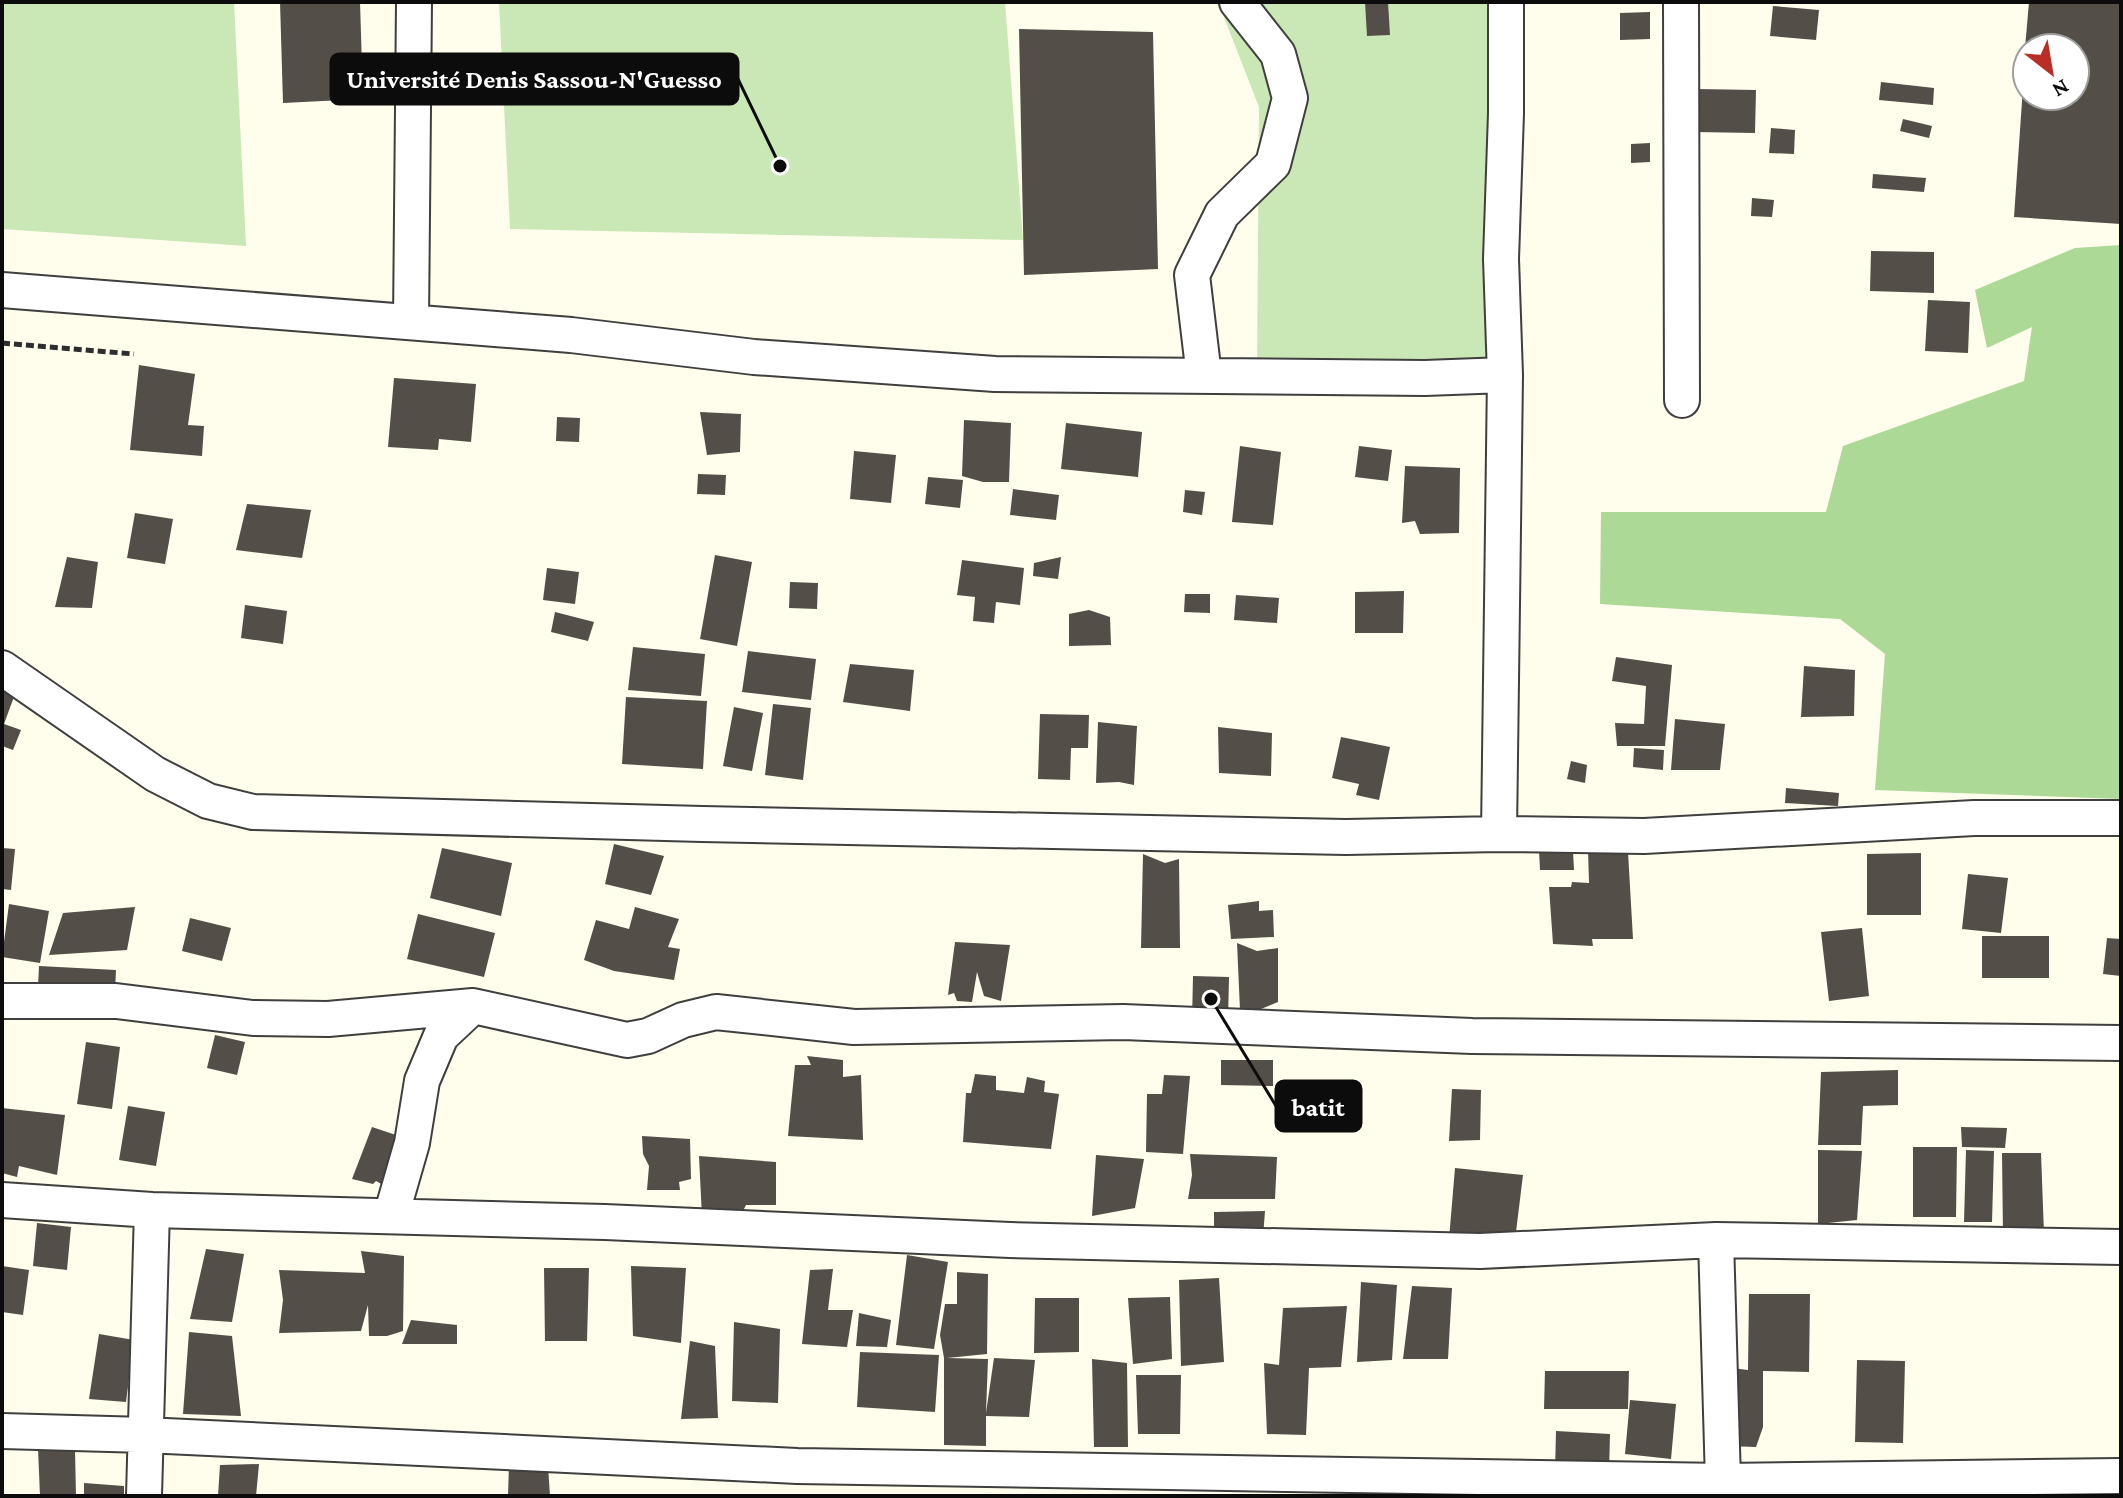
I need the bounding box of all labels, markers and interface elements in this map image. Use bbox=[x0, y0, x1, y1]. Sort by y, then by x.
north arrow bbox=[2011, 32, 2091, 112]
callout: Université Denis Sassou-N'Guesso bbox=[331, 54, 738, 104]
text: Université Denis Sassou-N'Guesso bbox=[346, 65, 722, 94]
text: N bbox=[2048, 74, 2074, 103]
callout: batit bbox=[1276, 1081, 1361, 1131]
text: batit bbox=[1290, 1093, 1345, 1122]

